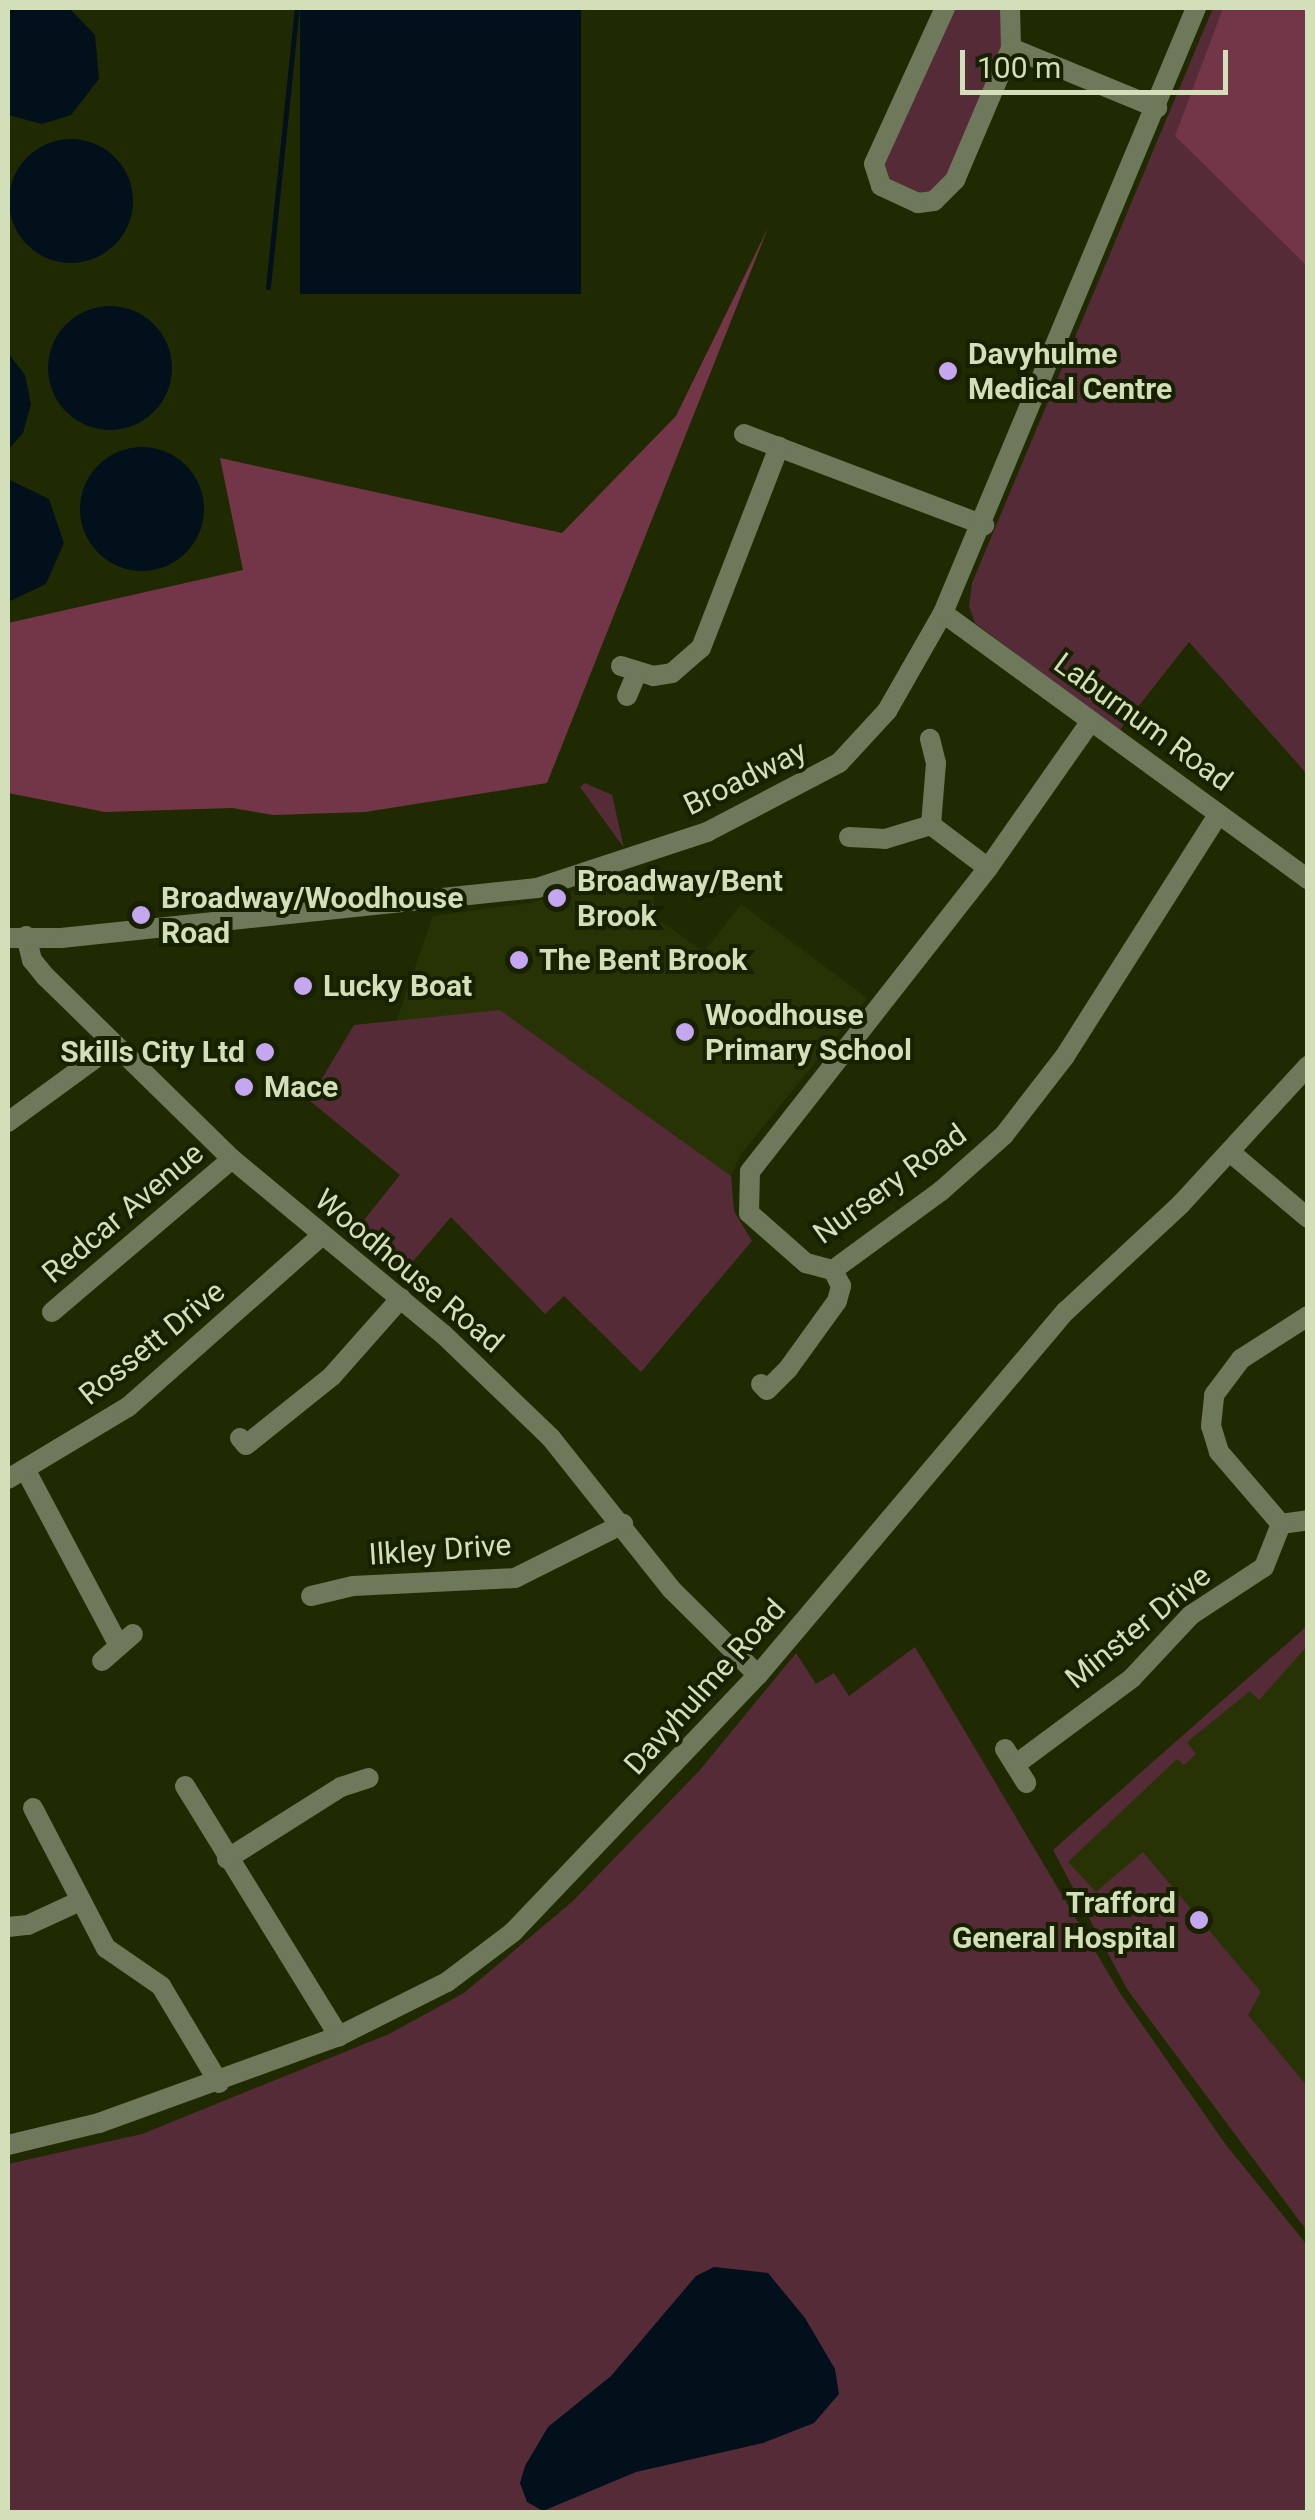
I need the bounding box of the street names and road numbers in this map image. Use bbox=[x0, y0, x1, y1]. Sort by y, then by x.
street label: Laburnum Road bbox=[1047, 645, 1239, 799]
street label: Broadway bbox=[678, 733, 812, 823]
street label: Nursery Road bbox=[806, 1116, 974, 1252]
street label: Redcar Avenue bbox=[35, 1135, 211, 1291]
street label: Woodhouse Road bbox=[307, 1182, 511, 1360]
street label: Rossett Drive bbox=[72, 1273, 232, 1413]
street label: Ilkley Drive bbox=[368, 1527, 512, 1573]
street label: Minster Drive bbox=[1058, 1558, 1218, 1696]
street label: Davyhulme Road bbox=[617, 1592, 793, 1782]

